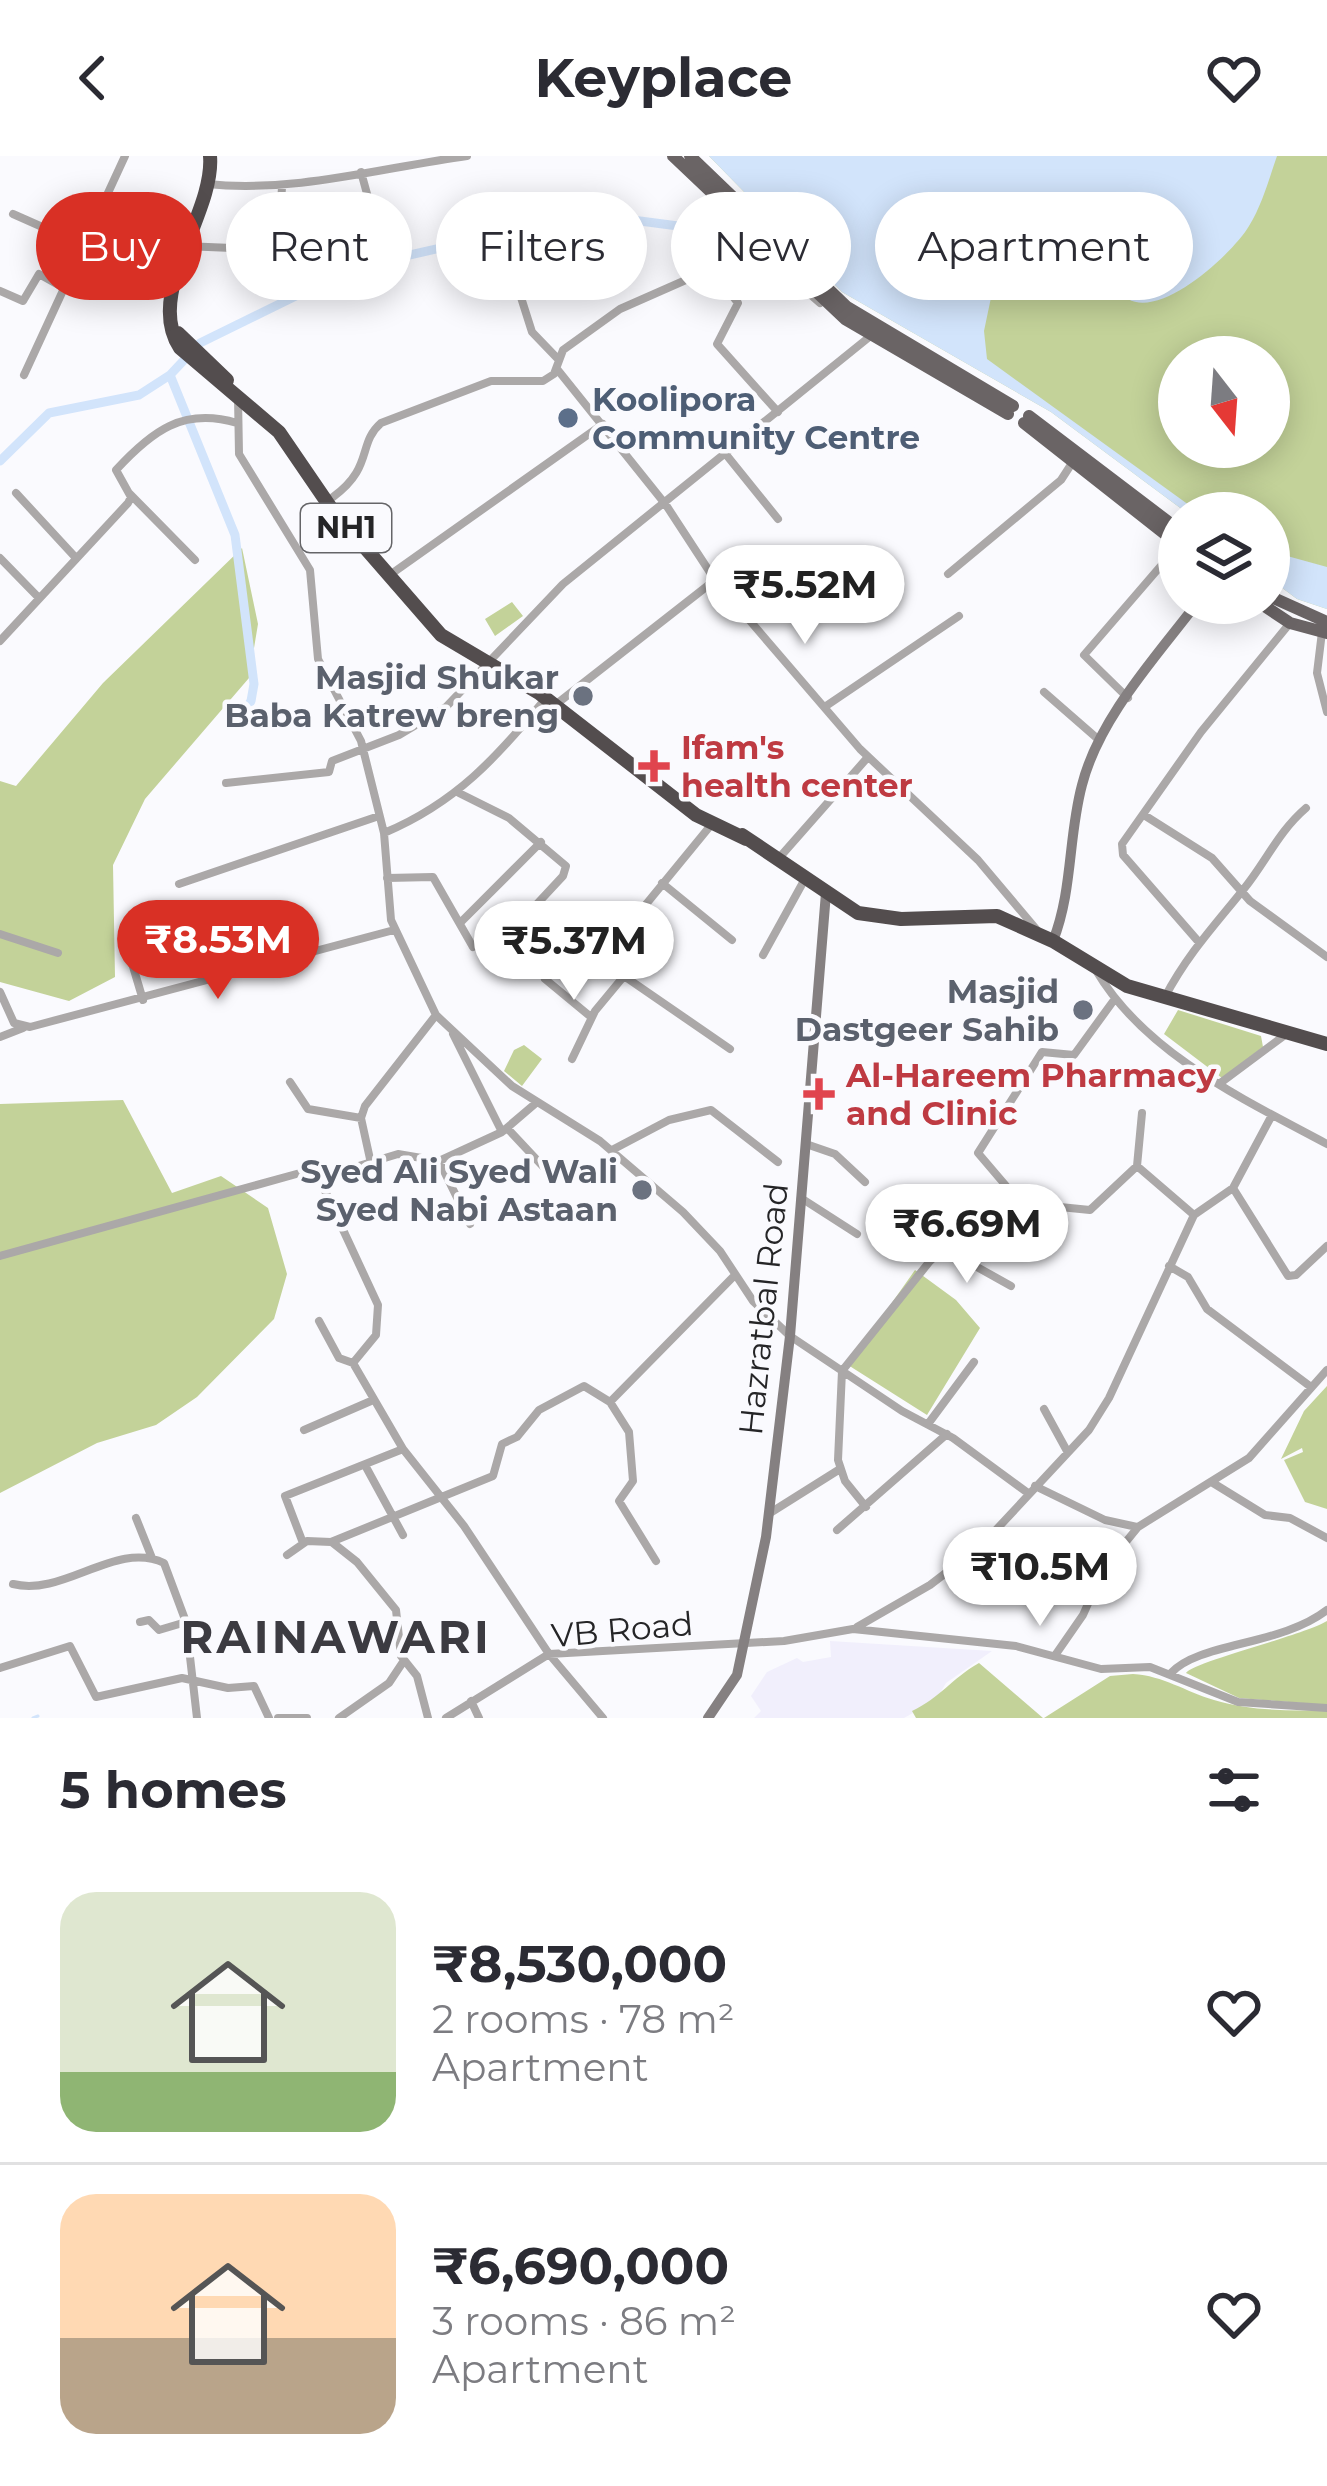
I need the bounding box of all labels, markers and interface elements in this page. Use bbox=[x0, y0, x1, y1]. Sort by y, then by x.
icon: back bbox=[60, 45, 126, 111]
text: Keyplace bbox=[535, 45, 792, 111]
icon: heart bbox=[1201, 45, 1267, 111]
chip: Buy bbox=[36, 192, 202, 300]
chip: Rent bbox=[226, 192, 412, 300]
chip: Filters bbox=[436, 192, 647, 300]
chip: New bbox=[671, 192, 851, 300]
chip: Apartment bbox=[875, 192, 1193, 300]
north arrow bbox=[1158, 336, 1290, 468]
map controls bbox=[1158, 336, 1290, 624]
place label: Koolipora Community Centre bbox=[592, 379, 920, 457]
marker: Koolipora Community Centre bbox=[555, 405, 581, 431]
button: layers bbox=[1158, 492, 1290, 624]
road number: NH1 bbox=[301, 504, 391, 552]
pin: ₹5.52M bbox=[707, 545, 903, 647]
text: ₹5.52M bbox=[733, 560, 877, 608]
place label: Masjid Shukar Baba Katrew breng bbox=[224, 657, 559, 735]
marker: Masjid Shukar Baba Katrew breng bbox=[570, 683, 596, 709]
place label: Ifam's health center bbox=[681, 727, 913, 805]
marker: Ifam's health center bbox=[638, 750, 670, 782]
pin: ₹8.53M bbox=[120, 900, 316, 1002]
pin: ₹5.37M bbox=[476, 901, 672, 1003]
text: ₹8.53M bbox=[144, 915, 292, 963]
text: ₹5.37M bbox=[501, 916, 647, 964]
place label: Masjid Dastgeer Sahib bbox=[795, 971, 1059, 1049]
marker: Masjid Dastgeer Sahib bbox=[1070, 997, 1096, 1023]
place label: Al-Hareem Pharmacy and Clinic bbox=[845, 1055, 1217, 1133]
marker: Al-Hareem Pharmacy and Clinic bbox=[803, 1078, 835, 1110]
place label: Syed Ali Syed Wali Syed Nabi Astaan bbox=[300, 1151, 618, 1229]
marker: Syed Ali Syed Wali Syed Nabi Astaan bbox=[629, 1177, 655, 1203]
street label: Hazratbal Road bbox=[730, 1181, 796, 1437]
pin: ₹6.69M bbox=[869, 1184, 1065, 1286]
text: ₹6.69M bbox=[892, 1199, 1042, 1247]
pin: ₹10.5M bbox=[942, 1527, 1138, 1629]
text: ₹10.5M bbox=[970, 1542, 1110, 1590]
street label: VB Road bbox=[549, 1603, 695, 1655]
district label: RAINAWARI bbox=[180, 1609, 492, 1664]
icon: filters bbox=[1201, 1757, 1267, 1823]
text: 5 homes bbox=[60, 1759, 287, 1821]
text: ₹8,530,000 bbox=[432, 1933, 727, 1995]
icon: home bbox=[156, 1940, 300, 2084]
icon: heart bbox=[1201, 1979, 1267, 2045]
text: 2 rooms · 78 m² bbox=[432, 1995, 735, 2043]
text: Apartment bbox=[432, 2043, 648, 2091]
text: ₹6,690,000 bbox=[432, 2235, 729, 2297]
icon: home bbox=[156, 2242, 300, 2386]
icon: heart bbox=[1201, 2281, 1267, 2347]
text: 3 rooms · 86 m² bbox=[432, 2297, 736, 2345]
text: Apartment bbox=[432, 2345, 648, 2393]

